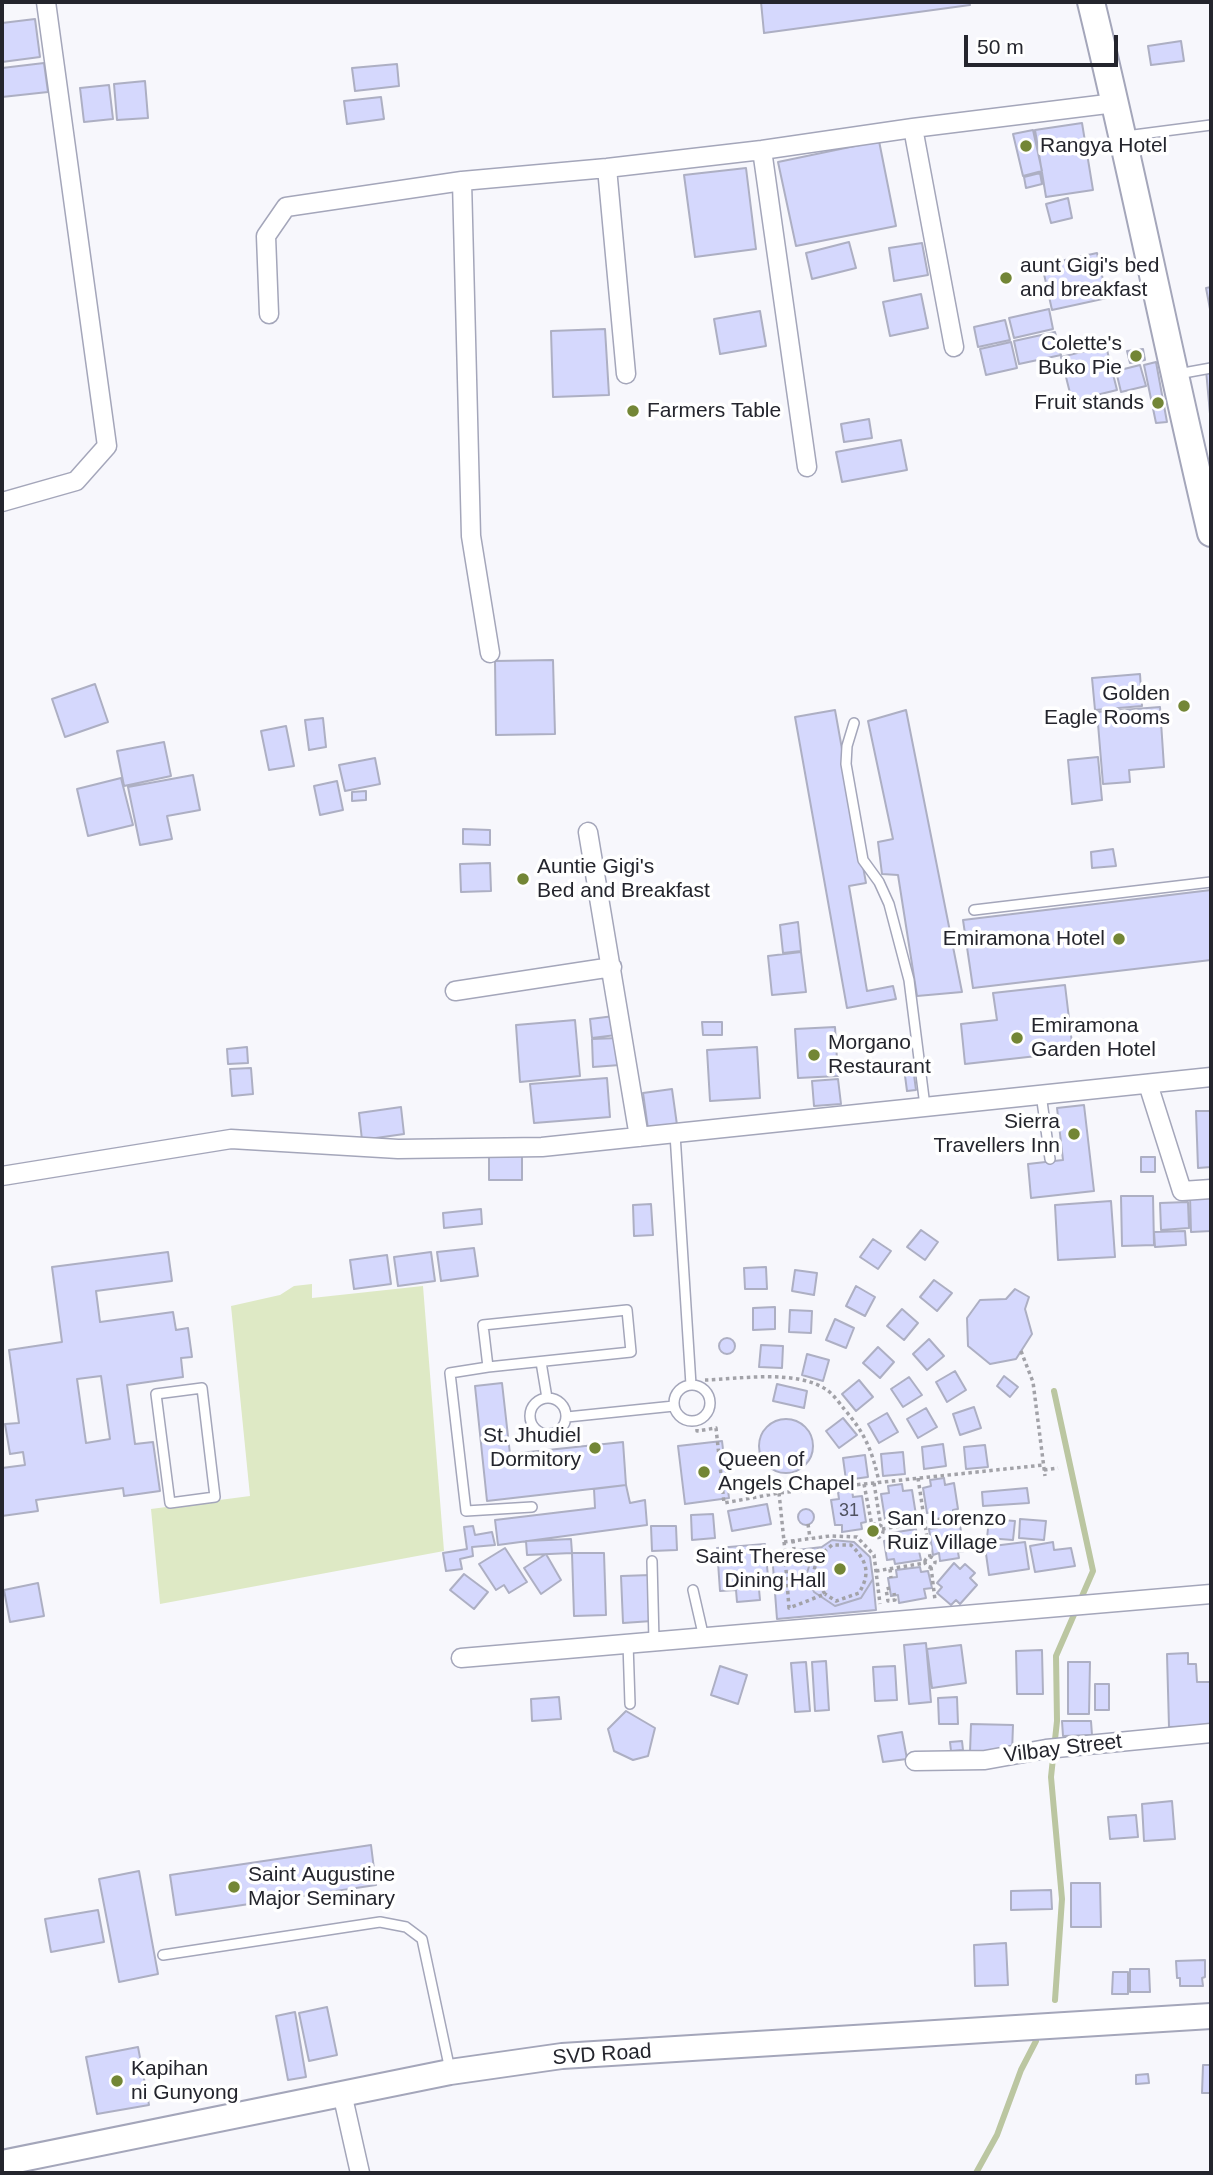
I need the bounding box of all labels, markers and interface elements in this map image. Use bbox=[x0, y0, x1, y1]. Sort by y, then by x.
scale bar bbox=[968, 21, 1122, 65]
text: 50 m bbox=[977, 35, 1024, 58]
place label: Rangya Hotel bbox=[1040, 133, 1167, 159]
marker: Rangya Hotel bbox=[1018, 138, 1034, 154]
place label: aunt Gigi's bed and breakfast bbox=[1020, 253, 1159, 303]
marker: aunt Gigi's bed and breakfast bbox=[998, 270, 1014, 286]
place label: Colette's Buko Pie bbox=[1038, 331, 1122, 381]
marker: Colette's Buko Pie bbox=[1128, 348, 1144, 364]
place label: Fruit stands bbox=[1034, 390, 1144, 416]
marker: Fruit stands bbox=[1150, 395, 1166, 411]
place label: Farmers Table bbox=[647, 398, 781, 424]
marker: Farmers Table bbox=[625, 403, 641, 419]
place label: Golden Eagle Rooms bbox=[1044, 681, 1170, 731]
marker: Golden Eagle Rooms bbox=[1176, 698, 1192, 714]
place label: Auntie Gigi's Bed and Breakfast bbox=[537, 854, 710, 904]
marker: Auntie Gigi's Bed and Breakfast bbox=[515, 871, 531, 887]
place label: Emiramona Hotel bbox=[943, 926, 1105, 952]
marker: Emiramona Hotel bbox=[1111, 931, 1127, 947]
place label: Emiramona Garden Hotel bbox=[1031, 1013, 1156, 1063]
place label: Morgano Restaurant bbox=[828, 1030, 931, 1080]
marker: Emiramona Garden Hotel bbox=[1009, 1030, 1025, 1046]
marker: Morgano Restaurant bbox=[806, 1047, 822, 1063]
place label: Sierra Travellers Inn bbox=[934, 1109, 1060, 1159]
marker: Sierra Travellers Inn bbox=[1066, 1126, 1082, 1142]
place label: St. Jhudiel Dormitory bbox=[483, 1423, 581, 1473]
marker: St. Jhudiel Dormitory bbox=[587, 1440, 603, 1456]
place label: Queen of Angels Chapel bbox=[718, 1447, 855, 1497]
marker: Queen of Angels Chapel bbox=[696, 1464, 712, 1480]
house number: 31 bbox=[839, 1500, 859, 1522]
place label: San Lorenzo Ruiz Village bbox=[887, 1506, 1006, 1556]
marker: San Lorenzo Ruiz Village bbox=[865, 1523, 881, 1539]
place label: Saint Therese Dining Hall bbox=[695, 1544, 826, 1594]
marker: Saint Therese Dining Hall bbox=[832, 1561, 848, 1577]
street label: Vilbay Street bbox=[1003, 1729, 1123, 1769]
place label: Saint Augustine Major Seminary bbox=[248, 1862, 395, 1912]
marker: Saint Augustine Major Seminary bbox=[226, 1879, 242, 1895]
street label: SVD Road bbox=[552, 2039, 652, 2071]
place label: Kapihan ni Gunyong bbox=[131, 2056, 238, 2106]
marker: Kapihan ni Gunyong bbox=[109, 2073, 125, 2089]

